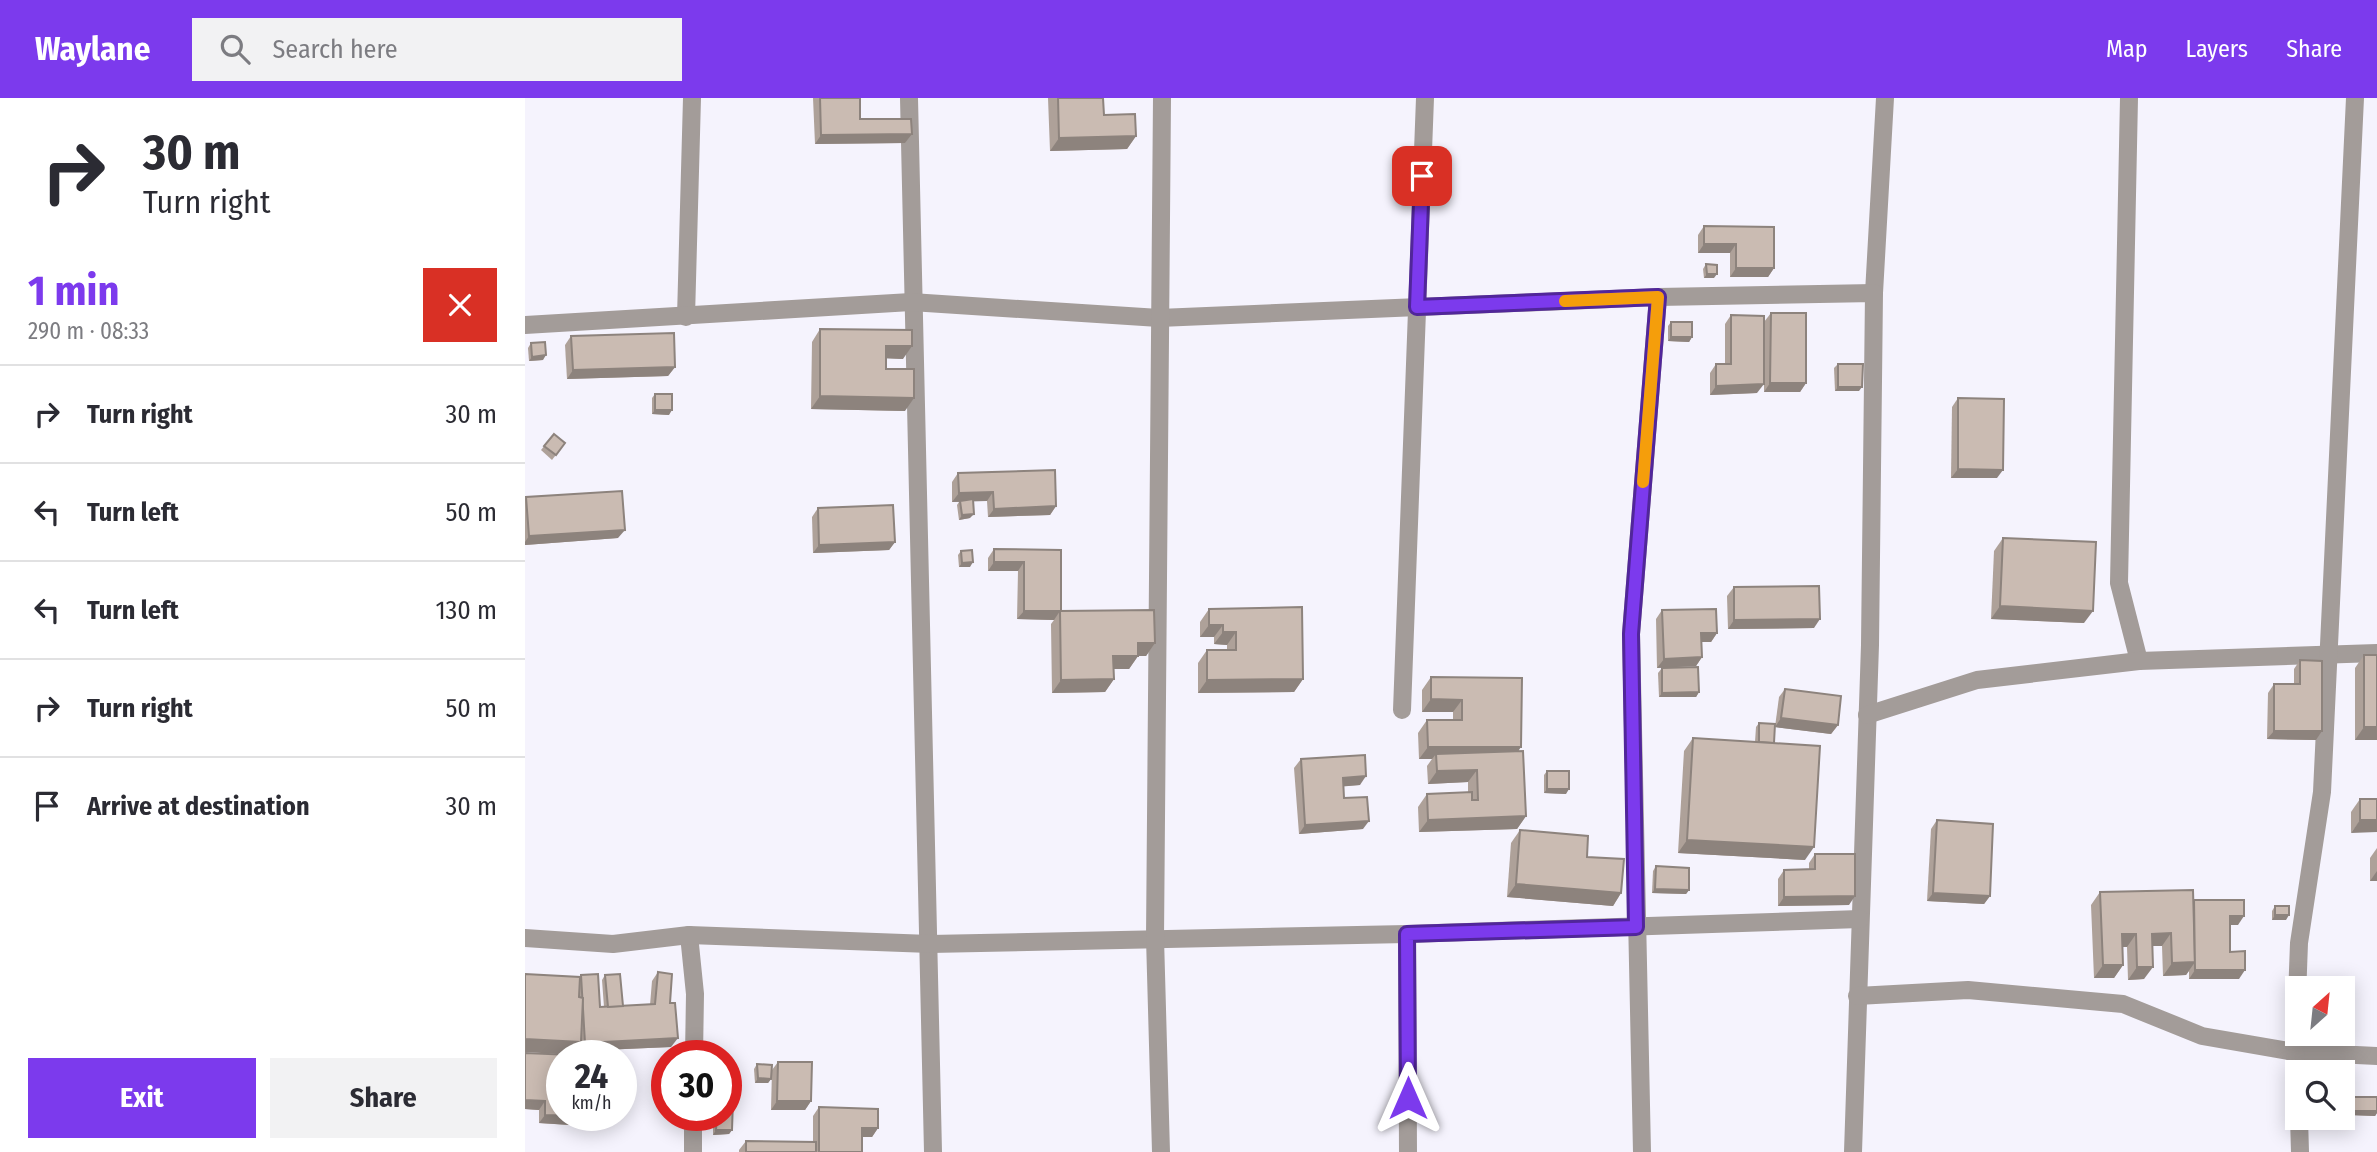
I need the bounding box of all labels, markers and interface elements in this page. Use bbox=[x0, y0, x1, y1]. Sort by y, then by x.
search box bbox=[192, 18, 682, 81]
text: Waylane bbox=[35, 29, 150, 69]
icon: search bbox=[216, 30, 254, 68]
text: Search here bbox=[272, 34, 398, 65]
text: Map bbox=[2106, 35, 2148, 63]
text: Layers bbox=[2186, 35, 2248, 63]
text: Share bbox=[2286, 35, 2342, 63]
text: 30 m bbox=[143, 123, 241, 182]
icon: right bbox=[28, 126, 119, 217]
pin bbox=[1392, 146, 1452, 206]
icon: arrive bbox=[1403, 157, 1441, 195]
text: Turn right bbox=[143, 183, 270, 221]
text: 1 min bbox=[28, 266, 119, 316]
button: close bbox=[423, 268, 497, 342]
text: 290 m · 08:33 bbox=[28, 317, 149, 345]
icon: right bbox=[28, 395, 66, 433]
text: Turn right bbox=[87, 399, 193, 430]
text: 30 m bbox=[446, 399, 497, 430]
icon: left bbox=[28, 493, 66, 531]
text: Turn left bbox=[87, 497, 179, 528]
text: 50 m bbox=[445, 497, 497, 528]
icon: left bbox=[28, 591, 66, 629]
text: Turn left bbox=[87, 595, 179, 626]
text: 130 m bbox=[435, 595, 497, 626]
icon: right bbox=[28, 689, 66, 727]
text: Turn right bbox=[87, 693, 193, 724]
text: 50 m bbox=[445, 693, 497, 724]
icon: arrive bbox=[28, 787, 66, 825]
text: Arrive at destination bbox=[87, 791, 310, 822]
text: 30 m bbox=[446, 791, 497, 822]
north arrow bbox=[2285, 976, 2355, 1046]
map controls bbox=[2285, 976, 2355, 1130]
speed limit sign: 30 bbox=[651, 1040, 742, 1131]
text: 24 bbox=[575, 1055, 608, 1097]
button: Exit bbox=[28, 1058, 256, 1138]
button: Share bbox=[270, 1058, 497, 1138]
button: search bbox=[2285, 1060, 2355, 1130]
position arrow bbox=[1371, 1061, 1445, 1135]
text: km/h bbox=[571, 1092, 612, 1114]

